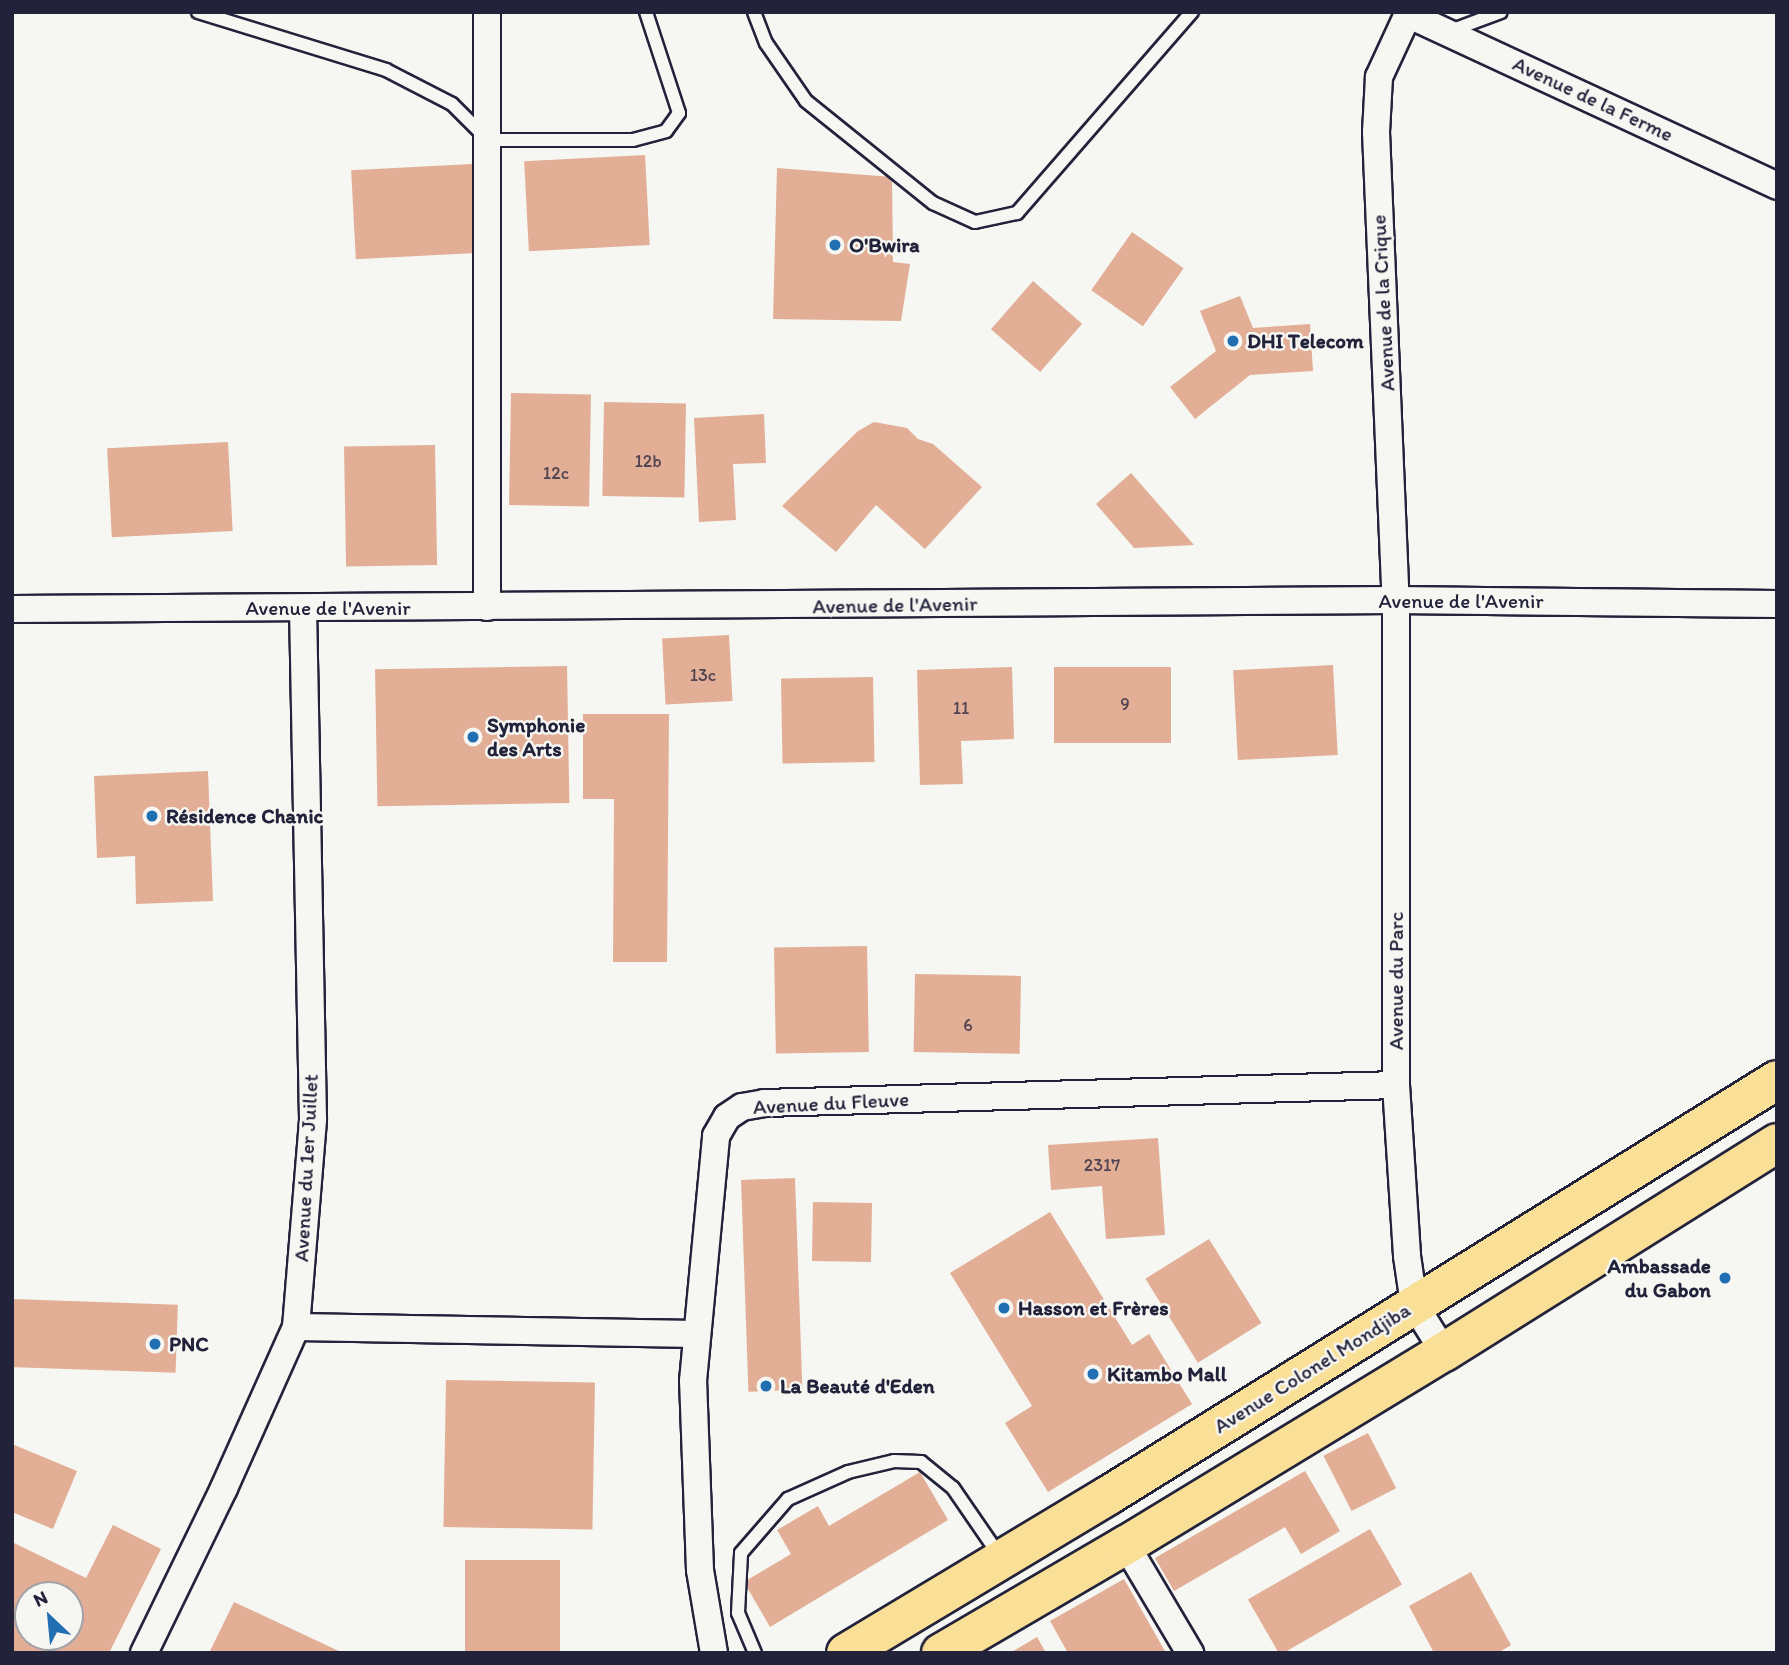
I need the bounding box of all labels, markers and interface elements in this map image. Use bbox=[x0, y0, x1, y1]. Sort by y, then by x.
street label: Avenue de la Ferme bbox=[1509, 51, 1677, 147]
street label: Avenue de la Crique bbox=[1366, 214, 1400, 392]
place label: O'Bwira bbox=[849, 232, 920, 258]
marker: O'Bwira bbox=[827, 237, 843, 253]
place label: DHI Telecom bbox=[1247, 328, 1362, 354]
marker: DHI Telecom bbox=[1225, 333, 1241, 349]
house number: 12b bbox=[634, 450, 662, 472]
house number: 12c bbox=[543, 462, 569, 484]
street label: Avenue de l'Avenir bbox=[1378, 588, 1544, 614]
street label: Avenue de l'Avenir bbox=[812, 591, 978, 619]
street label: Avenue de l'Avenir bbox=[245, 595, 411, 621]
house number: 13c bbox=[690, 664, 716, 686]
house number: 9 bbox=[1120, 693, 1130, 715]
house number: 11 bbox=[953, 697, 969, 719]
place label: Symphonie des Arts bbox=[487, 712, 585, 762]
marker: Symphonie des Arts bbox=[465, 729, 481, 745]
place label: Résidence Chanic bbox=[166, 803, 323, 829]
marker: Résidence Chanic bbox=[144, 808, 160, 824]
street label: Avenue du Parc bbox=[1383, 912, 1409, 1050]
house number: 6 bbox=[963, 1014, 973, 1036]
street label: Avenue du 1er Juillet bbox=[288, 1073, 324, 1263]
street label: Avenue du Fleuve bbox=[752, 1086, 910, 1120]
house number: 2317 bbox=[1084, 1154, 1120, 1176]
place label: Ambassade du Gabon bbox=[1608, 1253, 1711, 1303]
marker: Ambassade du Gabon bbox=[1717, 1270, 1733, 1286]
place label: Hasson et Frères bbox=[1018, 1295, 1168, 1321]
street label: Avenue Colonel Mondjiba bbox=[1210, 1297, 1414, 1439]
marker: Hasson et Frères bbox=[996, 1300, 1012, 1316]
place label: PNC bbox=[169, 1331, 209, 1357]
marker: PNC bbox=[147, 1336, 163, 1352]
place label: Kitambo Mall bbox=[1107, 1361, 1227, 1387]
marker: Kitambo Mall bbox=[1085, 1366, 1101, 1382]
place label: La Beauté d'Eden bbox=[780, 1373, 935, 1399]
marker: La Beauté d'Eden bbox=[758, 1378, 774, 1394]
north arrow bbox=[14, 1581, 84, 1651]
text: N bbox=[30, 1585, 51, 1612]

